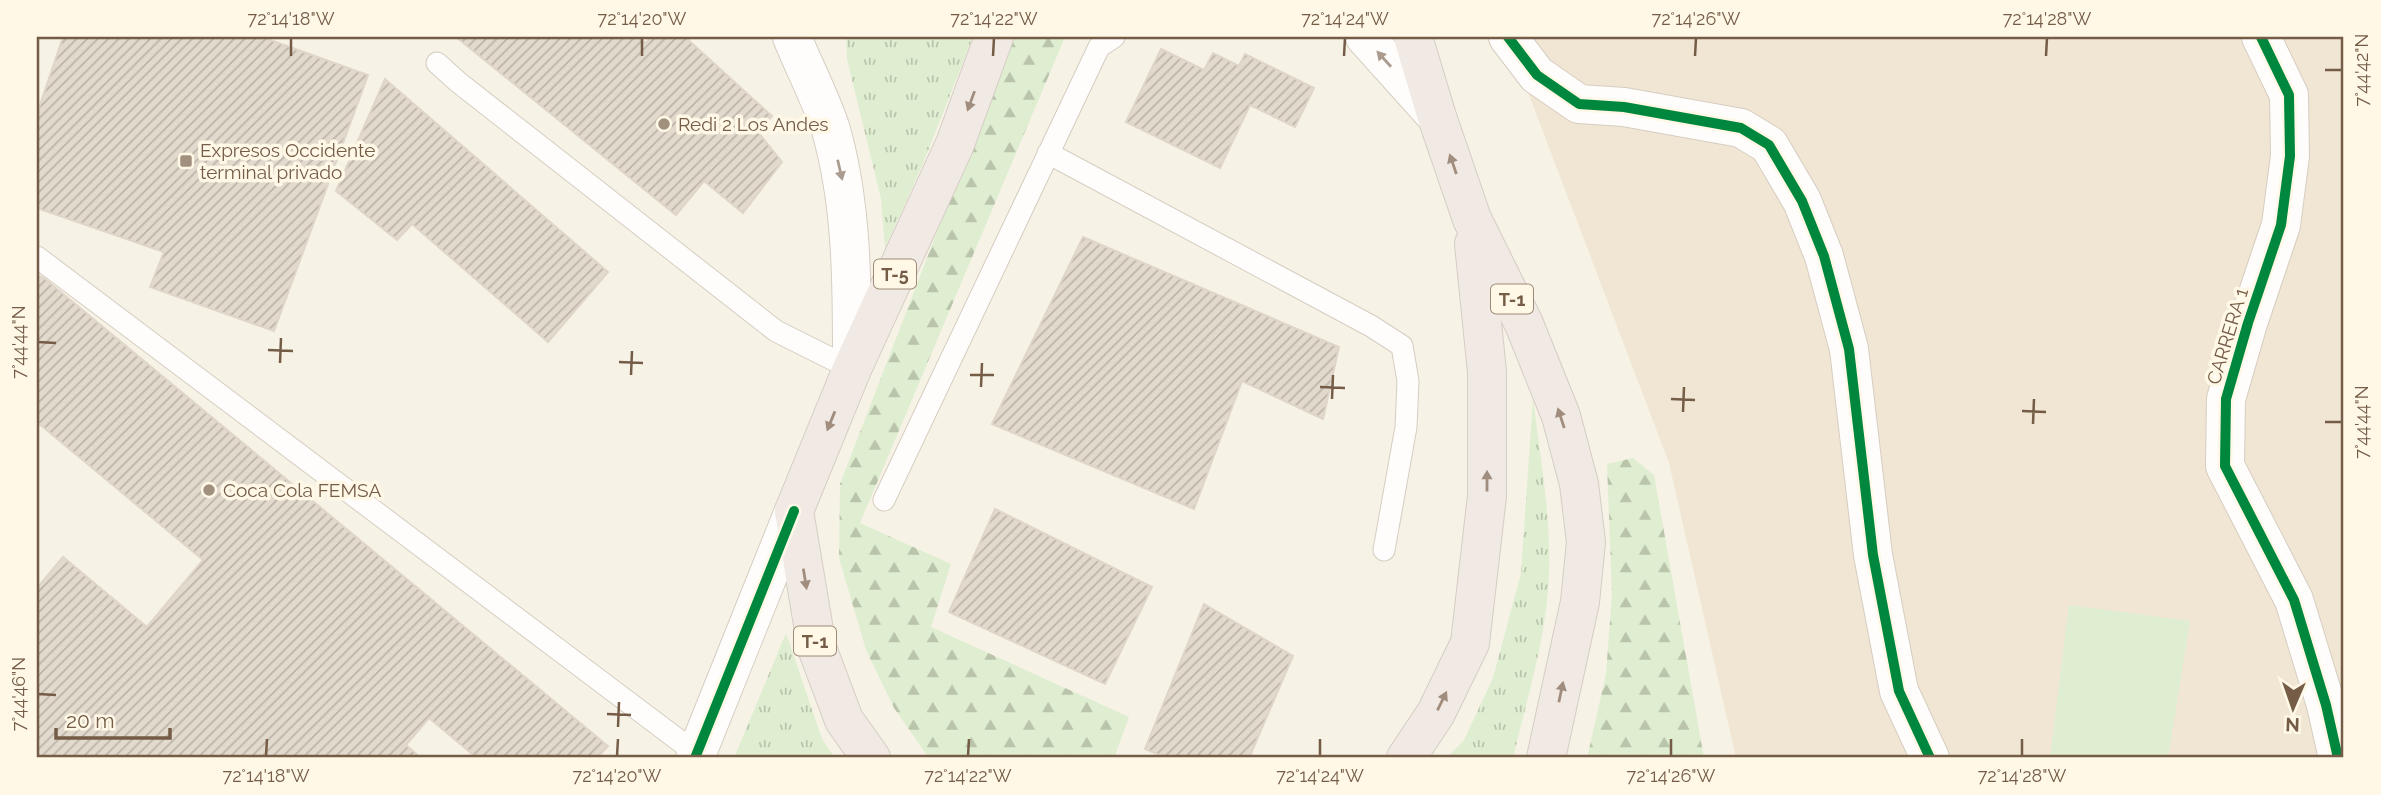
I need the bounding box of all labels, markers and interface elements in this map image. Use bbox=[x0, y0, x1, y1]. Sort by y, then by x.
text: 72°14'18"W bbox=[248, 8, 335, 29]
text: 72°14'20"W bbox=[598, 8, 687, 29]
text: 72°14'22"W bbox=[950, 8, 1038, 29]
text: 72°14'24"W bbox=[1301, 8, 1389, 29]
text: 72°14'26"W bbox=[1652, 8, 1741, 29]
text: 72°14'28"W bbox=[2003, 8, 2091, 29]
text: 7°44'42"N bbox=[2351, 34, 2372, 107]
one-way arrow bbox=[1377, 50, 1393, 67]
one-way arrow bbox=[965, 90, 976, 111]
place label: Redi 2 Los Andes bbox=[678, 113, 828, 135]
marker: Redi 2 Los Andes bbox=[656, 116, 672, 132]
place label: Expresos Occidente terminal privado bbox=[200, 139, 375, 183]
marker: Expresos Occidente terminal privado bbox=[178, 153, 194, 169]
one-way arrow bbox=[1447, 153, 1458, 174]
one-way arrow bbox=[835, 159, 846, 181]
road number: T-5 bbox=[874, 260, 916, 288]
road number: T-1 bbox=[1491, 284, 1533, 314]
street label: CARRERA 1 bbox=[2202, 285, 2252, 387]
text: 7°44'44"N bbox=[8, 305, 29, 379]
text: 7°44'44"N bbox=[2351, 385, 2372, 459]
one-way arrow bbox=[1555, 407, 1565, 428]
one-way arrow bbox=[825, 411, 836, 432]
one-way arrow bbox=[1481, 469, 1493, 491]
place label: Coca Cola FEMSA bbox=[223, 479, 381, 501]
marker: Coca Cola FEMSA bbox=[201, 482, 217, 498]
one-way arrow bbox=[800, 568, 811, 590]
road number: T-1 bbox=[794, 626, 836, 656]
text: 7°44'46"N bbox=[8, 657, 29, 731]
north arrow bbox=[2258, 672, 2328, 742]
one-way arrow bbox=[1556, 681, 1567, 703]
one-way arrow bbox=[1437, 691, 1448, 711]
scale bar bbox=[56, 697, 170, 741]
text: 20 m bbox=[66, 708, 114, 733]
text: N bbox=[2285, 714, 2300, 736]
text: 72°14'18"W bbox=[223, 765, 310, 786]
text: 72°14'20"W bbox=[573, 765, 662, 786]
text: 72°14'22"W bbox=[924, 765, 1012, 786]
text: 72°14'24"W bbox=[1276, 765, 1364, 786]
text: 72°14'26"W bbox=[1627, 765, 1716, 786]
text: 72°14'28"W bbox=[1978, 765, 2066, 786]

